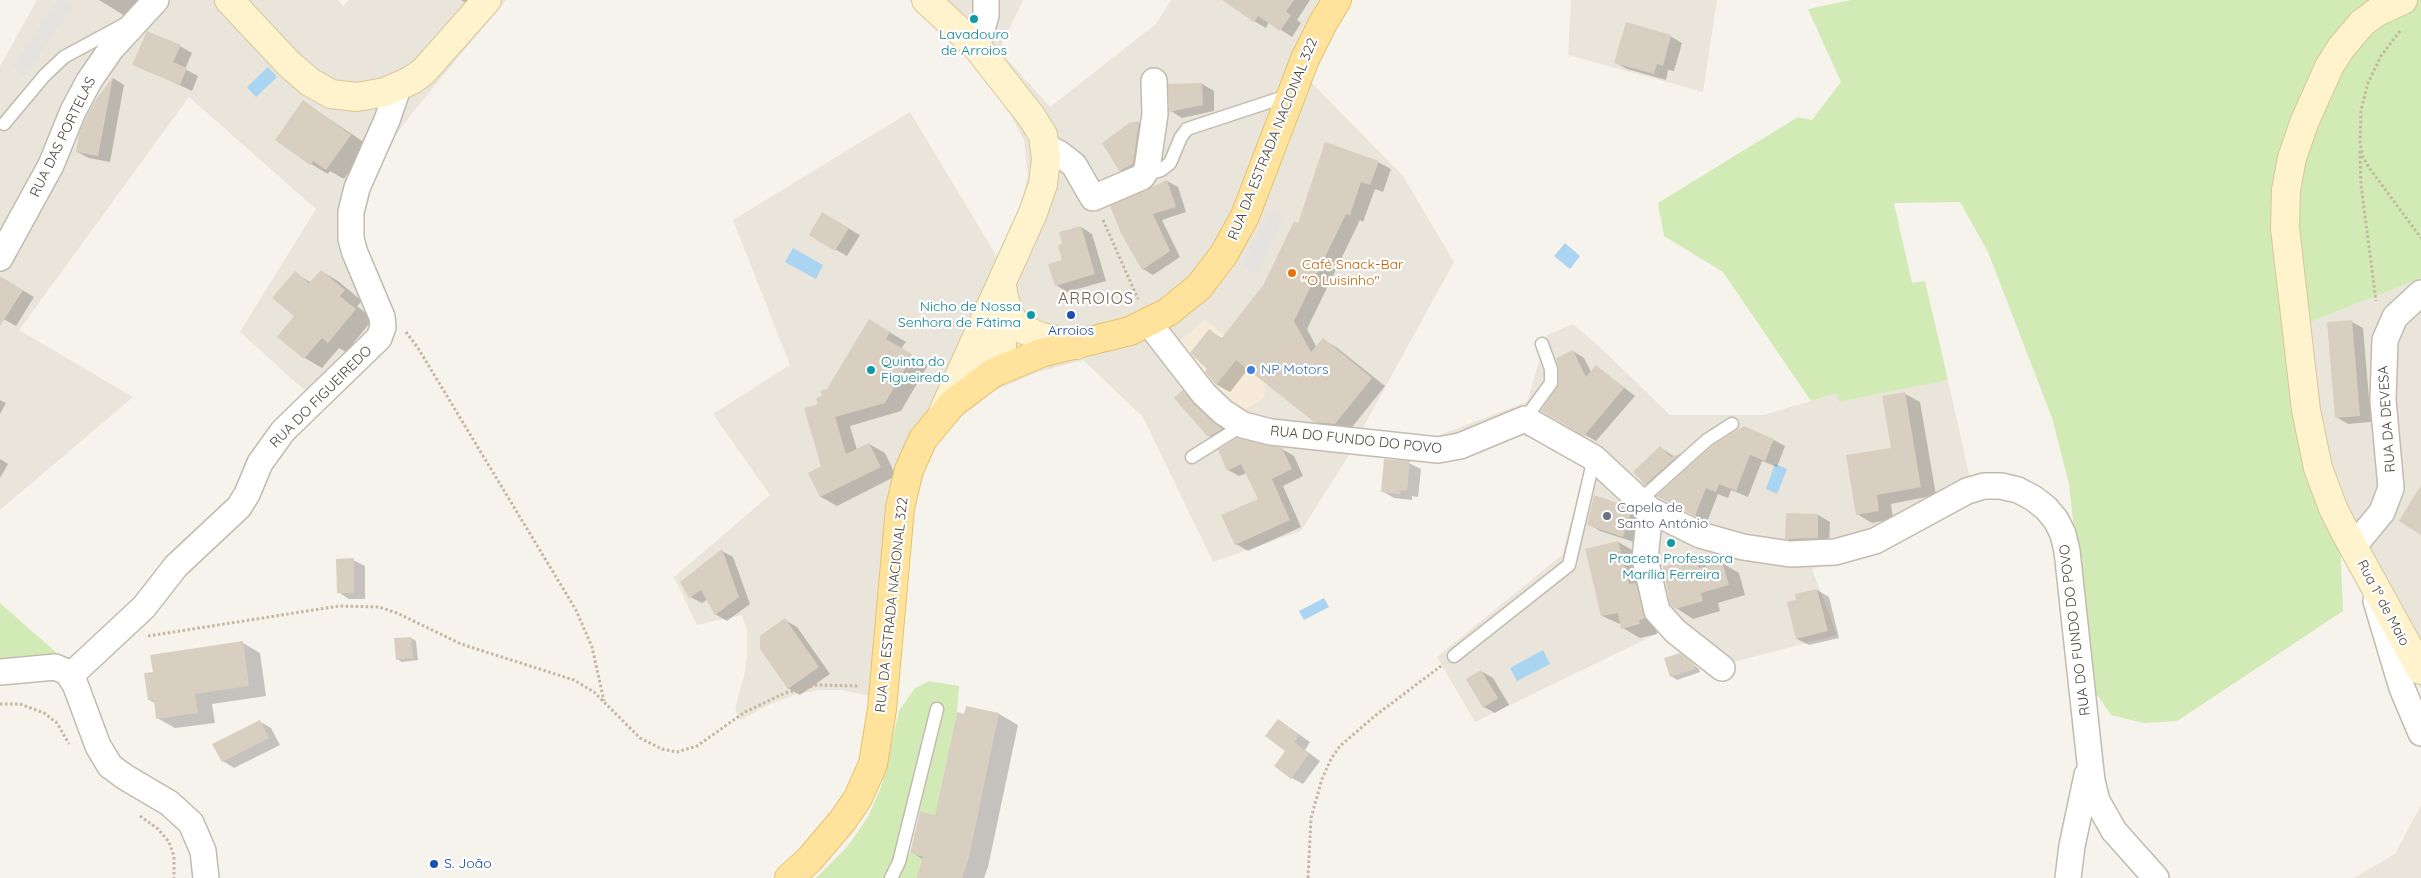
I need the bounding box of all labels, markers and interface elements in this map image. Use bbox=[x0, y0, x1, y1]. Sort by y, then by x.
marker: Lavadouro de Arroios bbox=[968, 13, 980, 25]
place label: Lavadouro de Arroios bbox=[939, 27, 1009, 59]
street label: RUA DA ESTRADA NACIONAL 322 bbox=[1225, 36, 1321, 242]
street label: RUA DAS PORTELAS bbox=[27, 74, 99, 200]
place label: Café Snack-Bar "O Luisinho" bbox=[1302, 257, 1404, 290]
marker: Café Snack-Bar "O Luisinho" bbox=[1286, 267, 1298, 279]
district label: ARROIOS bbox=[1057, 289, 1135, 309]
place label: Nicho de Nossa Senhora de Fátima bbox=[898, 299, 1021, 332]
marker: Nicho de Nossa Senhora de Fátima bbox=[1025, 309, 1037, 321]
marker: Arroios bbox=[1065, 309, 1077, 321]
place label: Arroios bbox=[1048, 323, 1094, 339]
street label: RUA DO FIGUEIREDO bbox=[266, 342, 376, 452]
place label: Quinta do Figueiredo bbox=[881, 354, 949, 387]
place label: NP Motors bbox=[1261, 362, 1328, 378]
marker: Quinta do Figueiredo bbox=[865, 364, 877, 376]
marker: NP Motors bbox=[1245, 364, 1257, 376]
street label: RUA DA DEVESA bbox=[2375, 365, 2399, 473]
street label: RUA DO FUNDO DO POVO bbox=[1269, 423, 1443, 457]
street label: RUA DA ESTRADA NACIONAL 322 bbox=[872, 497, 912, 713]
place label: Capela de Santo António bbox=[1617, 500, 1708, 532]
marker: Capela de Santo António bbox=[1601, 510, 1613, 522]
marker: Praceta Professora Marília Ferreira bbox=[1665, 537, 1677, 549]
street label: RUA DO FUNDO DO POVO bbox=[2056, 543, 2094, 717]
place label: Praceta Professora Marília Ferreira bbox=[1609, 551, 1733, 584]
street label: Rua 1º de Maio bbox=[2353, 557, 2413, 649]
place label: S. João bbox=[444, 856, 492, 872]
marker: S. João bbox=[428, 858, 440, 870]

